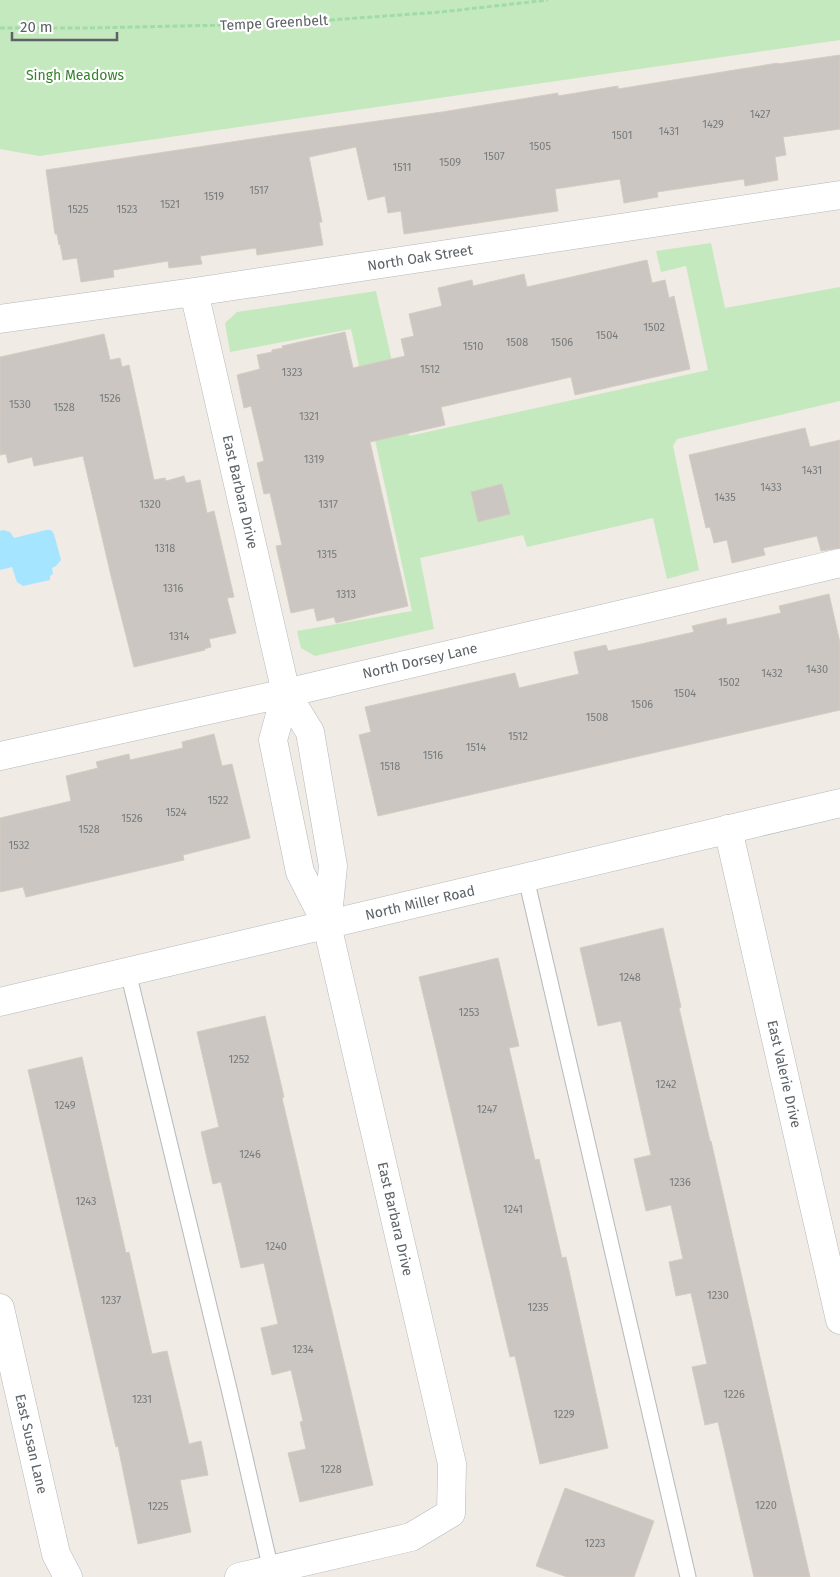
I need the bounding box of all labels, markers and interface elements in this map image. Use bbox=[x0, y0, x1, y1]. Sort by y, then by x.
scale bar bbox=[12, 10, 118, 42]
street label: Tempe Greenbelt bbox=[220, 12, 329, 34]
text: 20 m bbox=[20, 18, 53, 36]
park label: Singh Meadows bbox=[26, 67, 125, 84]
house number: 1427 bbox=[750, 108, 770, 121]
house number: 1429 bbox=[702, 118, 724, 131]
house number: 1431 bbox=[659, 125, 679, 138]
house number: 1501 bbox=[612, 129, 632, 142]
house number: 1505 bbox=[529, 140, 551, 153]
house number: 1507 bbox=[483, 150, 505, 163]
house number: 1509 bbox=[439, 156, 461, 169]
house number: 1511 bbox=[392, 161, 412, 174]
house number: 1517 bbox=[249, 184, 269, 197]
house number: 1519 bbox=[204, 190, 224, 203]
house number: 1521 bbox=[160, 198, 180, 211]
house number: 1525 bbox=[67, 203, 89, 216]
house number: 1523 bbox=[116, 203, 138, 216]
street label: North Oak Street bbox=[366, 241, 475, 275]
house number: 1502 bbox=[643, 321, 665, 334]
house number: 1504 bbox=[596, 329, 618, 342]
house number: 1508 bbox=[506, 336, 528, 349]
house number: 1506 bbox=[551, 336, 573, 349]
house number: 1510 bbox=[463, 340, 483, 353]
house number: 1512 bbox=[420, 363, 440, 376]
house number: 1323 bbox=[281, 366, 303, 379]
house number: 1526 bbox=[99, 392, 121, 405]
house number: 1530 bbox=[9, 398, 31, 411]
house number: 1528 bbox=[53, 401, 75, 414]
house number: 1321 bbox=[299, 410, 319, 423]
street label: East Barbara Drive bbox=[219, 433, 261, 551]
house number: 1319 bbox=[304, 453, 324, 466]
house number: 1431 bbox=[802, 464, 822, 477]
house number: 1433 bbox=[760, 481, 782, 494]
house number: 1435 bbox=[714, 491, 736, 504]
house number: 1320 bbox=[139, 498, 161, 511]
house number: 1317 bbox=[318, 498, 338, 511]
house number: 1318 bbox=[155, 542, 175, 555]
house number: 1315 bbox=[317, 548, 338, 561]
house number: 1316 bbox=[163, 582, 183, 595]
house number: 1313 bbox=[336, 588, 356, 601]
house number: 1314 bbox=[169, 630, 189, 643]
street label: North Dorsey Lane bbox=[361, 640, 479, 682]
house number: 1430 bbox=[806, 663, 828, 676]
house number: 1432 bbox=[761, 667, 783, 680]
house number: 1502 bbox=[718, 676, 740, 689]
house number: 1504 bbox=[674, 687, 696, 700]
house number: 1506 bbox=[631, 698, 653, 711]
house number: 1508 bbox=[586, 711, 608, 724]
house number: 1512 bbox=[508, 730, 528, 743]
house number: 1514 bbox=[466, 741, 486, 754]
house number: 1516 bbox=[423, 749, 443, 762]
house number: 1518 bbox=[380, 760, 400, 773]
house number: 1522 bbox=[207, 794, 229, 807]
house number: 1524 bbox=[165, 806, 187, 819]
house number: 1526 bbox=[121, 812, 143, 825]
house number: 1528 bbox=[78, 823, 100, 836]
house number: 1532 bbox=[8, 839, 30, 852]
street label: North Miller Road bbox=[363, 882, 477, 924]
house number: 1248 bbox=[619, 971, 641, 984]
house number: 1253 bbox=[458, 1006, 480, 1019]
street label: East Valerie Drive bbox=[763, 1019, 805, 1129]
house number: 1252 bbox=[228, 1053, 250, 1066]
house number: 1242 bbox=[656, 1078, 677, 1091]
house number: 1249 bbox=[54, 1099, 76, 1112]
house number: 1247 bbox=[477, 1103, 497, 1116]
house number: 1246 bbox=[239, 1148, 261, 1161]
street label: East Barbara Drive bbox=[374, 1160, 416, 1278]
house number: 1236 bbox=[669, 1176, 691, 1189]
house number: 1243 bbox=[75, 1195, 97, 1208]
house number: 1241 bbox=[503, 1203, 523, 1216]
house number: 1240 bbox=[265, 1240, 287, 1253]
house number: 1230 bbox=[707, 1289, 729, 1302]
house number: 1237 bbox=[101, 1294, 121, 1307]
house number: 1235 bbox=[527, 1301, 549, 1314]
house number: 1234 bbox=[292, 1343, 314, 1356]
house number: 1226 bbox=[723, 1388, 745, 1401]
street label: East Susan Lane bbox=[11, 1392, 51, 1496]
house number: 1231 bbox=[132, 1393, 152, 1406]
house number: 1229 bbox=[553, 1408, 575, 1421]
house number: 1228 bbox=[320, 1463, 342, 1476]
house number: 1220 bbox=[755, 1499, 777, 1512]
house number: 1225 bbox=[147, 1500, 169, 1513]
house number: 1223 bbox=[584, 1537, 606, 1550]

